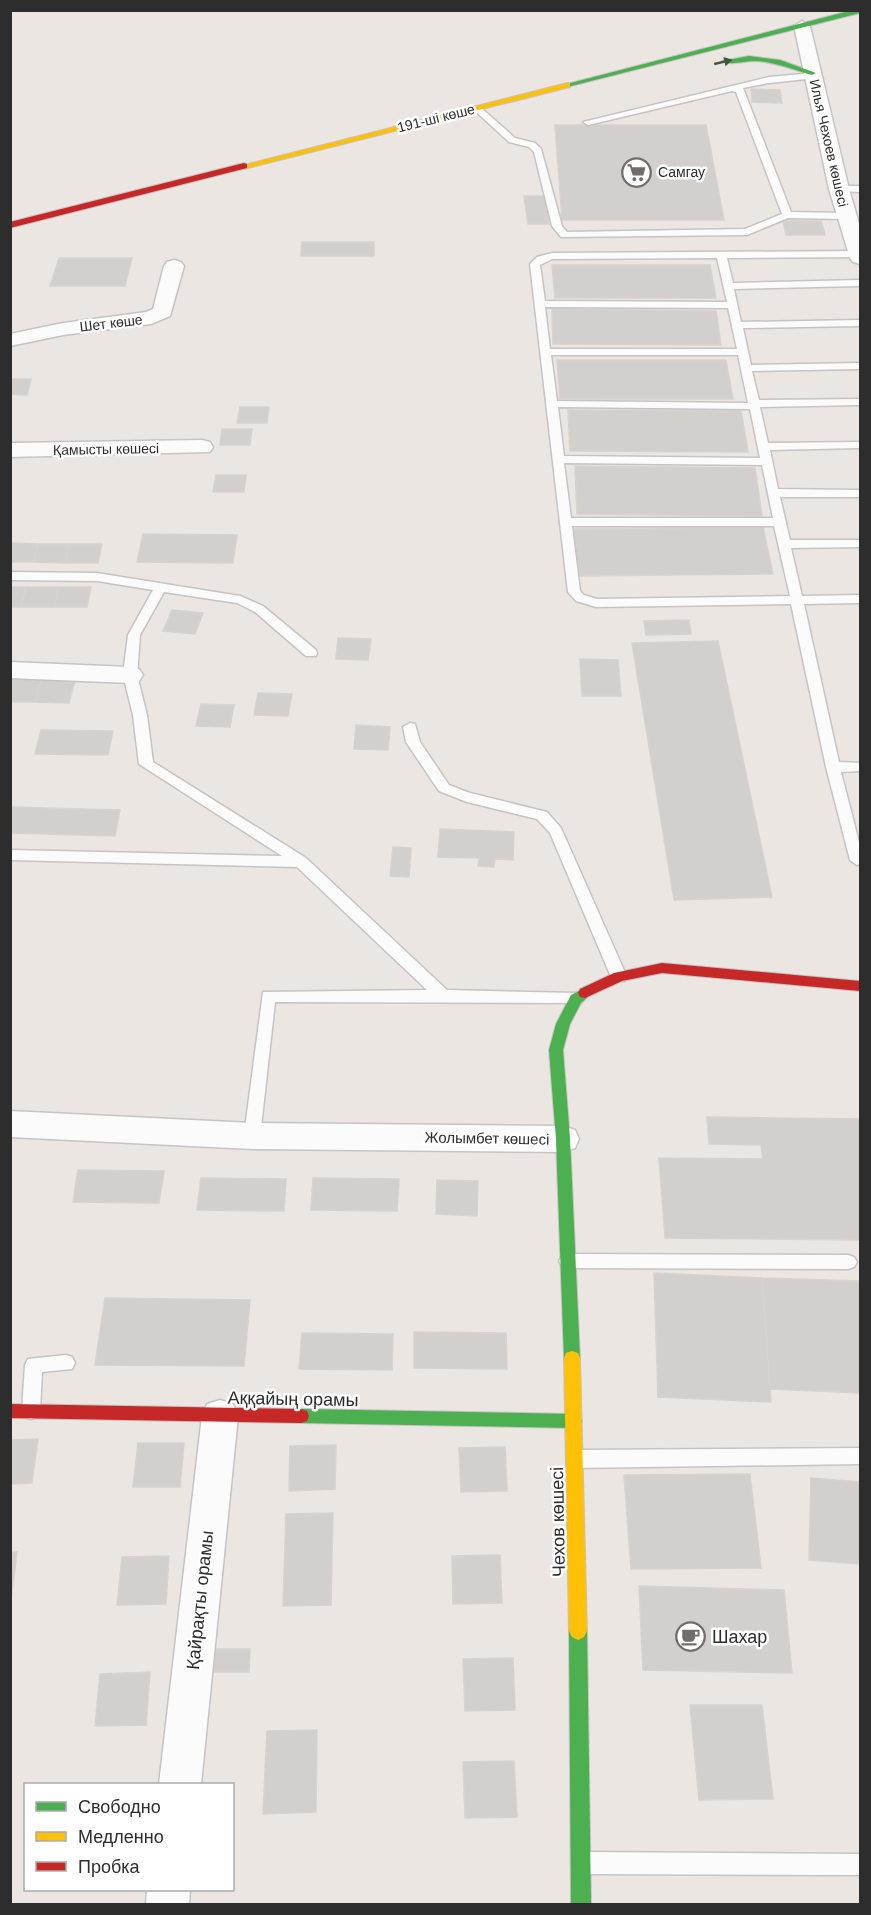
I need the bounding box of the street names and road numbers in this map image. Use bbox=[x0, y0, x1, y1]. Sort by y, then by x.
street label: Илья Чехоев көшесі bbox=[807, 78, 851, 208]
street label: 191-ші көше bbox=[396, 101, 477, 135]
street label: Шет көше bbox=[79, 311, 144, 335]
street label: Қамысты көшесі bbox=[53, 440, 159, 458]
street label: Жолымбет көшесі bbox=[424, 1128, 550, 1148]
street label: Аққайың орамы bbox=[227, 1388, 359, 1410]
street label: Чехов көшесі bbox=[547, 1467, 569, 1577]
street label: Қайрақты орамы bbox=[183, 1529, 217, 1671]

